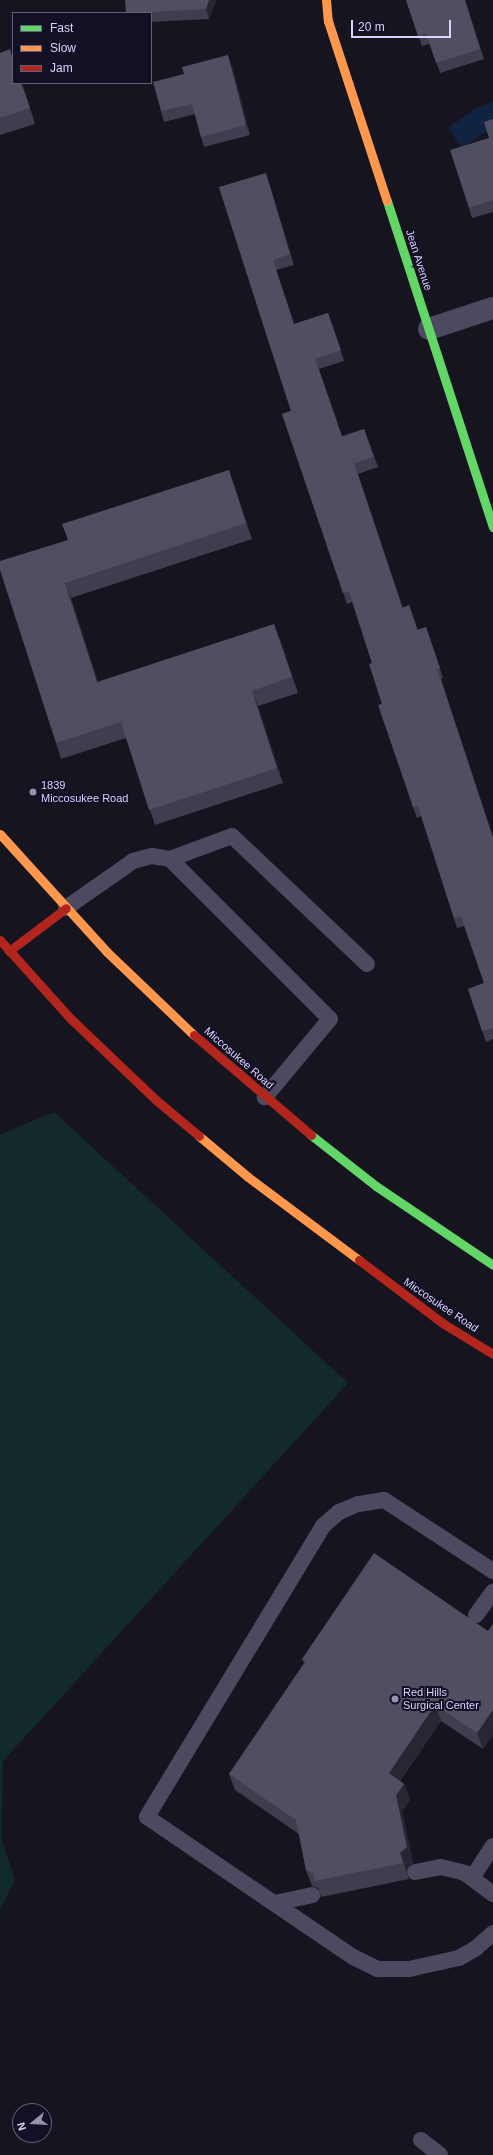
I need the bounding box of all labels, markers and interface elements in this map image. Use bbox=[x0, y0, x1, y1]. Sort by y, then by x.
legend bbox=[12, 12, 152, 84]
scale bar bbox=[353, 12, 453, 38]
text: 20 m bbox=[358, 20, 385, 34]
text: Fast bbox=[50, 21, 73, 35]
text: Slow bbox=[50, 41, 76, 55]
text: Jam bbox=[50, 61, 73, 75]
street label: Jean Avenue bbox=[403, 228, 435, 292]
place label: 1839 Miccosukee Road bbox=[41, 779, 128, 805]
marker: 1839 Miccosukee Road bbox=[28, 787, 38, 797]
street label: Miccosukee Road bbox=[202, 1024, 276, 1092]
street label: Miccosukee Road bbox=[401, 1275, 481, 1335]
place label: Red Hills Surgical Center bbox=[403, 1686, 479, 1712]
marker: Red Hills Surgical Center bbox=[390, 1694, 400, 1704]
north arrow bbox=[12, 2103, 52, 2143]
text: N bbox=[15, 2121, 28, 2132]

